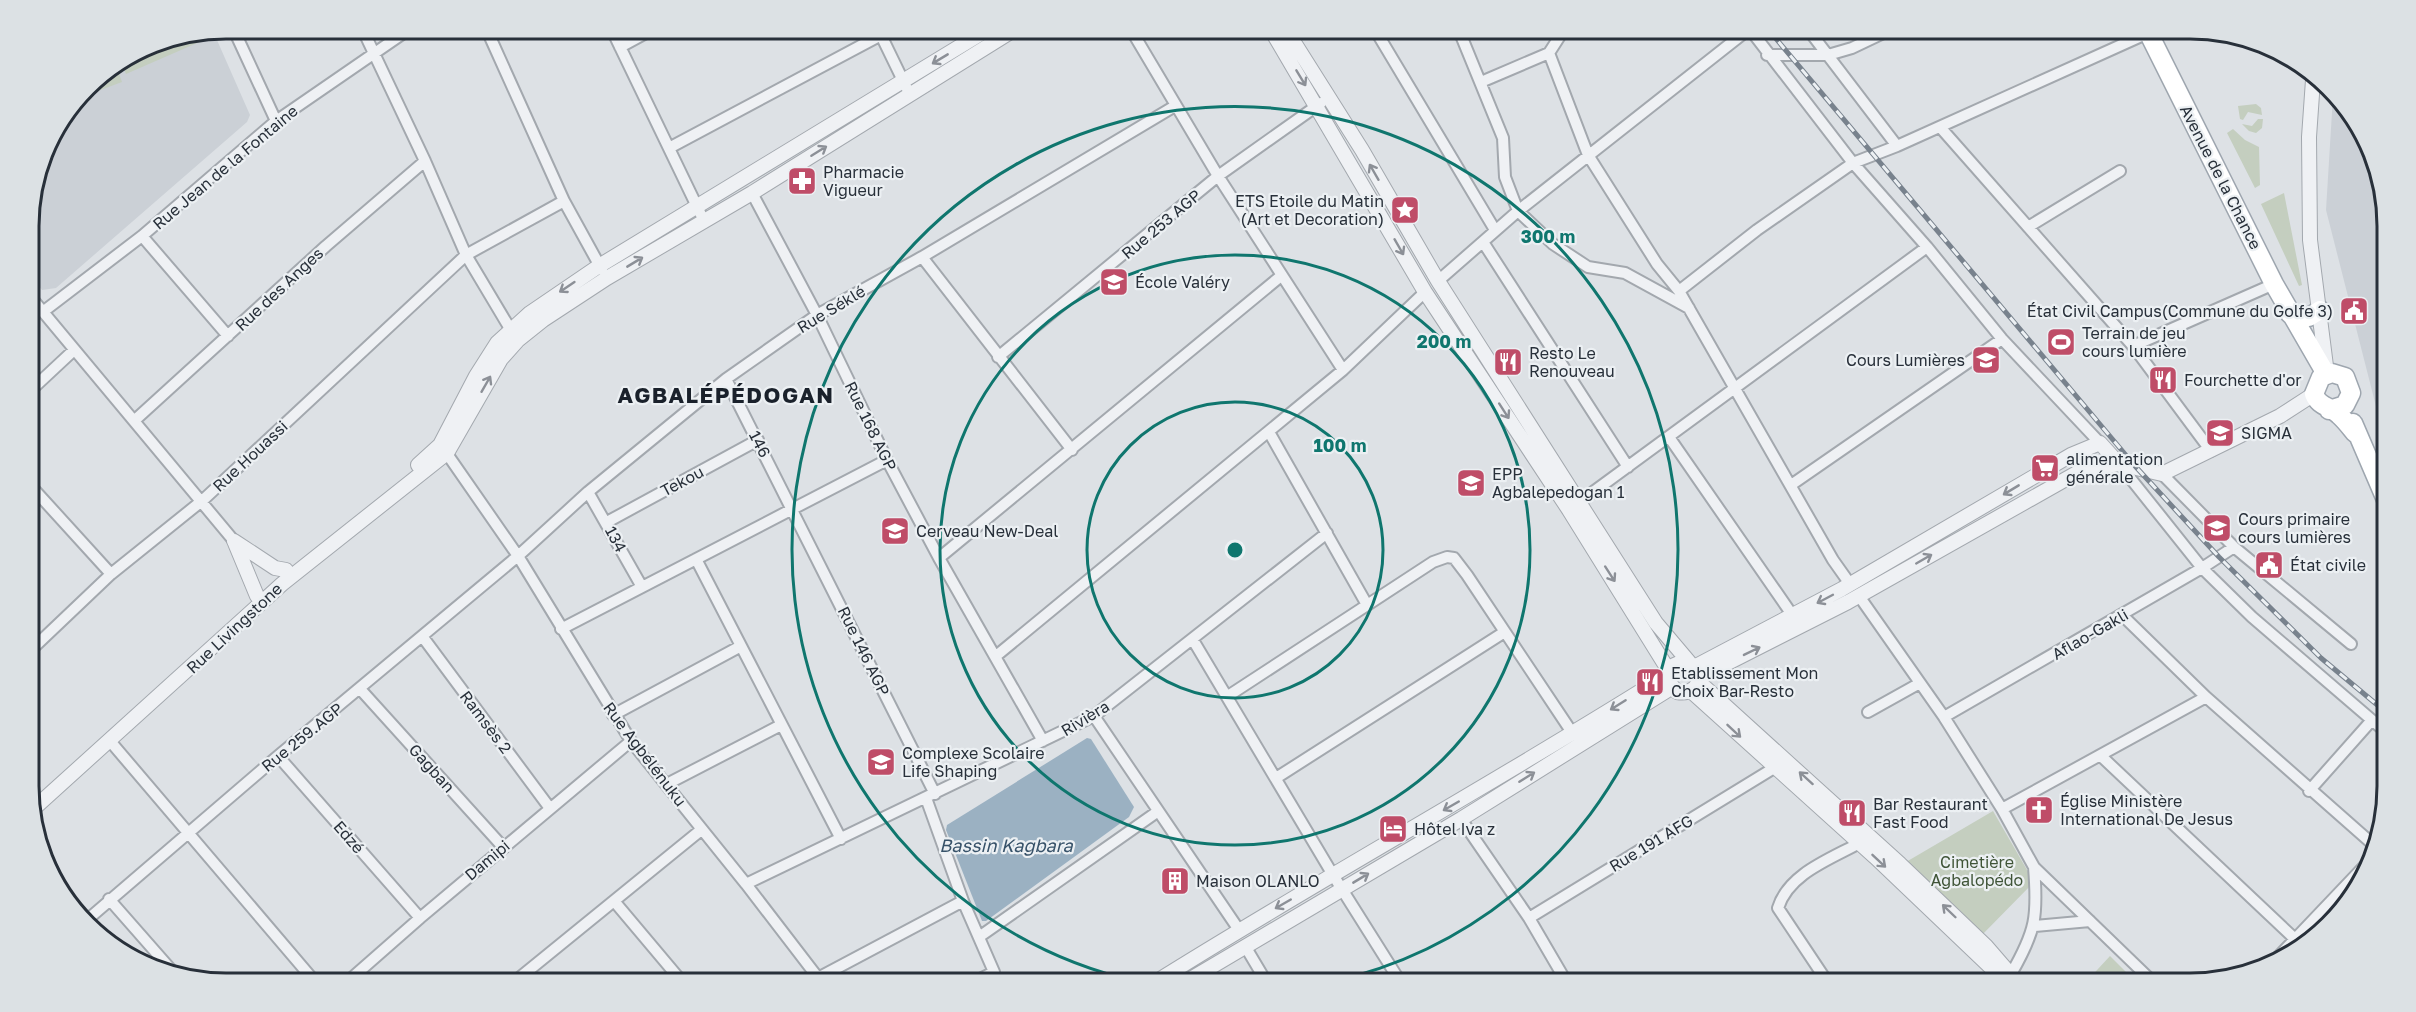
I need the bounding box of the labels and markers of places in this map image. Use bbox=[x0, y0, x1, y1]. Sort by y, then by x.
place label: Pharmacie Vigueur bbox=[823, 162, 904, 200]
pharmacy icon: Pharmacie Vigueur bbox=[786, 165, 818, 197]
place label: ETS Etoile du Matin (Art et Decoration) bbox=[1235, 191, 1384, 229]
place icon: ETS Etoile du Matin (Art et Decoration) bbox=[1389, 194, 1421, 226]
school or university icon: École Valéry bbox=[1098, 266, 1130, 298]
place label: École Valéry bbox=[1135, 272, 1230, 292]
public building icon: État Civil Campus(Commune du Golfe 3) bbox=[2338, 295, 2370, 327]
place label: État Civil Campus(Commune du Golfe 3) bbox=[2027, 301, 2333, 321]
place label: Terrain de jeu cours lumière bbox=[2082, 323, 2187, 361]
sports icon: Terrain de jeu cours lumière bbox=[2045, 326, 2077, 358]
place label: Resto Le Renouveau bbox=[1529, 343, 1615, 381]
school or university icon: Cours Lumières bbox=[1970, 344, 2002, 376]
restaurant icon: Resto Le Renouveau bbox=[1492, 346, 1524, 378]
place label: Cours Lumières bbox=[1846, 350, 1965, 370]
restaurant icon: Fourchette d'or bbox=[2147, 364, 2179, 396]
place label: Fourchette d'or bbox=[2184, 370, 2302, 390]
school or university icon: SIGMA bbox=[2204, 417, 2236, 449]
place label: SIGMA bbox=[2241, 423, 2292, 443]
place label: alimentation générale bbox=[2066, 449, 2163, 487]
supermarket icon: alimentation générale bbox=[2029, 452, 2061, 484]
place label: EPP Agbalepedogan 1 bbox=[1492, 464, 1625, 502]
school or university icon: EPP Agbalepedogan 1 bbox=[1455, 467, 1487, 499]
place label: Cours primaire cours lumières bbox=[2238, 509, 2351, 547]
school or university icon: Cours primaire cours lumières bbox=[2201, 512, 2233, 544]
school or university icon: Cerveau New-Deal bbox=[879, 515, 911, 547]
place label: Cerveau New-Deal bbox=[916, 521, 1058, 541]
centre of rings bbox=[1225, 540, 1245, 560]
public building icon: État civile bbox=[2253, 549, 2285, 581]
place label: État civile bbox=[2290, 555, 2366, 575]
place label: Etablissement Mon Choix Bar-Resto bbox=[1671, 663, 1818, 701]
restaurant icon: Etablissement Mon Choix Bar-Resto bbox=[1634, 666, 1666, 698]
place label: Complexe Scolaire Life Shaping bbox=[902, 743, 1045, 781]
school or university icon: Complexe Scolaire Life Shaping bbox=[865, 746, 897, 778]
place label: Église Ministère International De Jesus bbox=[2060, 791, 2233, 829]
place label: Bar Restaurant Fast Food bbox=[1873, 794, 1988, 832]
church icon: Église Ministère International De Jesus bbox=[2023, 794, 2055, 826]
restaurant icon: Bar Restaurant Fast Food bbox=[1836, 797, 1868, 829]
hotel icon: Hôtel Iva z bbox=[1377, 813, 1409, 845]
place label: Hôtel Iva z bbox=[1414, 819, 1495, 839]
building icon: Maison OLANLO bbox=[1159, 865, 1191, 897]
place label: Maison OLANLO bbox=[1196, 871, 1320, 891]

